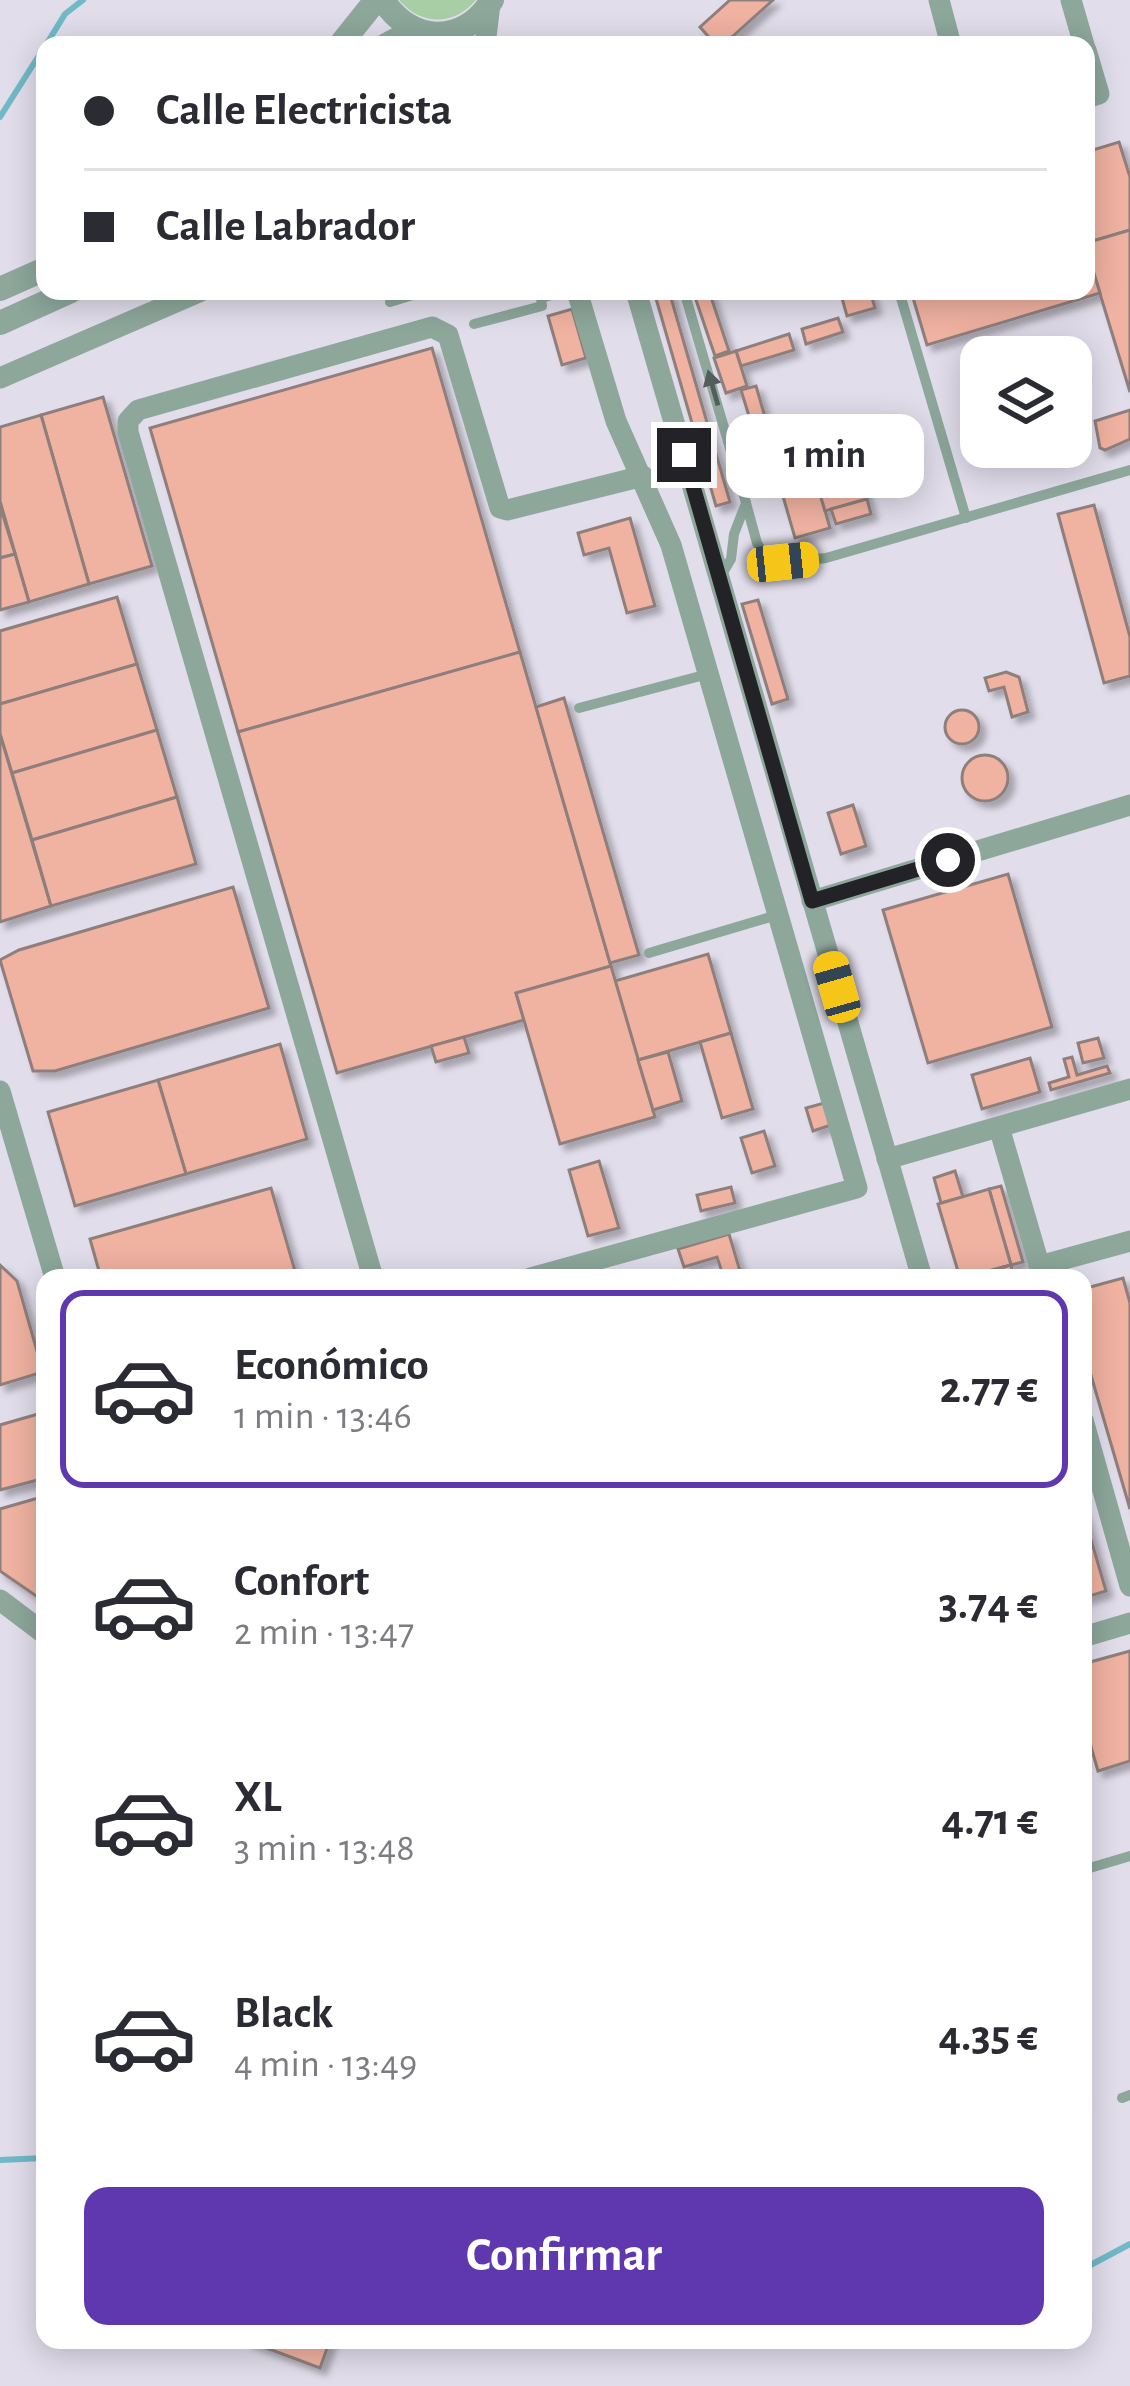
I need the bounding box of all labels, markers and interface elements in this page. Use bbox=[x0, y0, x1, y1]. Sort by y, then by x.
text: Calle Electricista bbox=[156, 88, 452, 133]
text: Calle Labrador bbox=[156, 204, 415, 249]
map controls bbox=[960, 336, 1092, 468]
button: layers bbox=[960, 336, 1092, 468]
one-way arrow bbox=[703, 369, 721, 406]
callout: 1 min bbox=[726, 413, 924, 497]
route end bbox=[657, 428, 711, 482]
text: 1 min bbox=[784, 436, 866, 475]
car bbox=[745, 540, 821, 584]
route start bbox=[921, 833, 975, 887]
car bbox=[810, 947, 864, 1027]
icon: car bbox=[90, 1335, 198, 1443]
text: Económico bbox=[234, 1343, 429, 1388]
text: 2.77 € bbox=[940, 1366, 1038, 1411]
text: 1 min · 13:46 bbox=[234, 1397, 412, 1436]
icon: car bbox=[90, 1551, 198, 1659]
text: Confort bbox=[234, 1559, 369, 1604]
text: 3.74 € bbox=[938, 1582, 1038, 1627]
text: 2 min · 13:47 bbox=[234, 1613, 414, 1652]
icon: car bbox=[90, 1767, 198, 1875]
text: XL bbox=[234, 1775, 282, 1820]
text: 4.71 € bbox=[942, 1798, 1038, 1843]
text: 3 min · 13:48 bbox=[234, 1829, 415, 1868]
icon: car bbox=[90, 1983, 198, 2091]
text: Black bbox=[234, 1991, 333, 2036]
text: 4.35 € bbox=[938, 2014, 1038, 2059]
text: 4 min · 13:49 bbox=[234, 2045, 417, 2084]
button: Confirmar bbox=[84, 2187, 1044, 2325]

